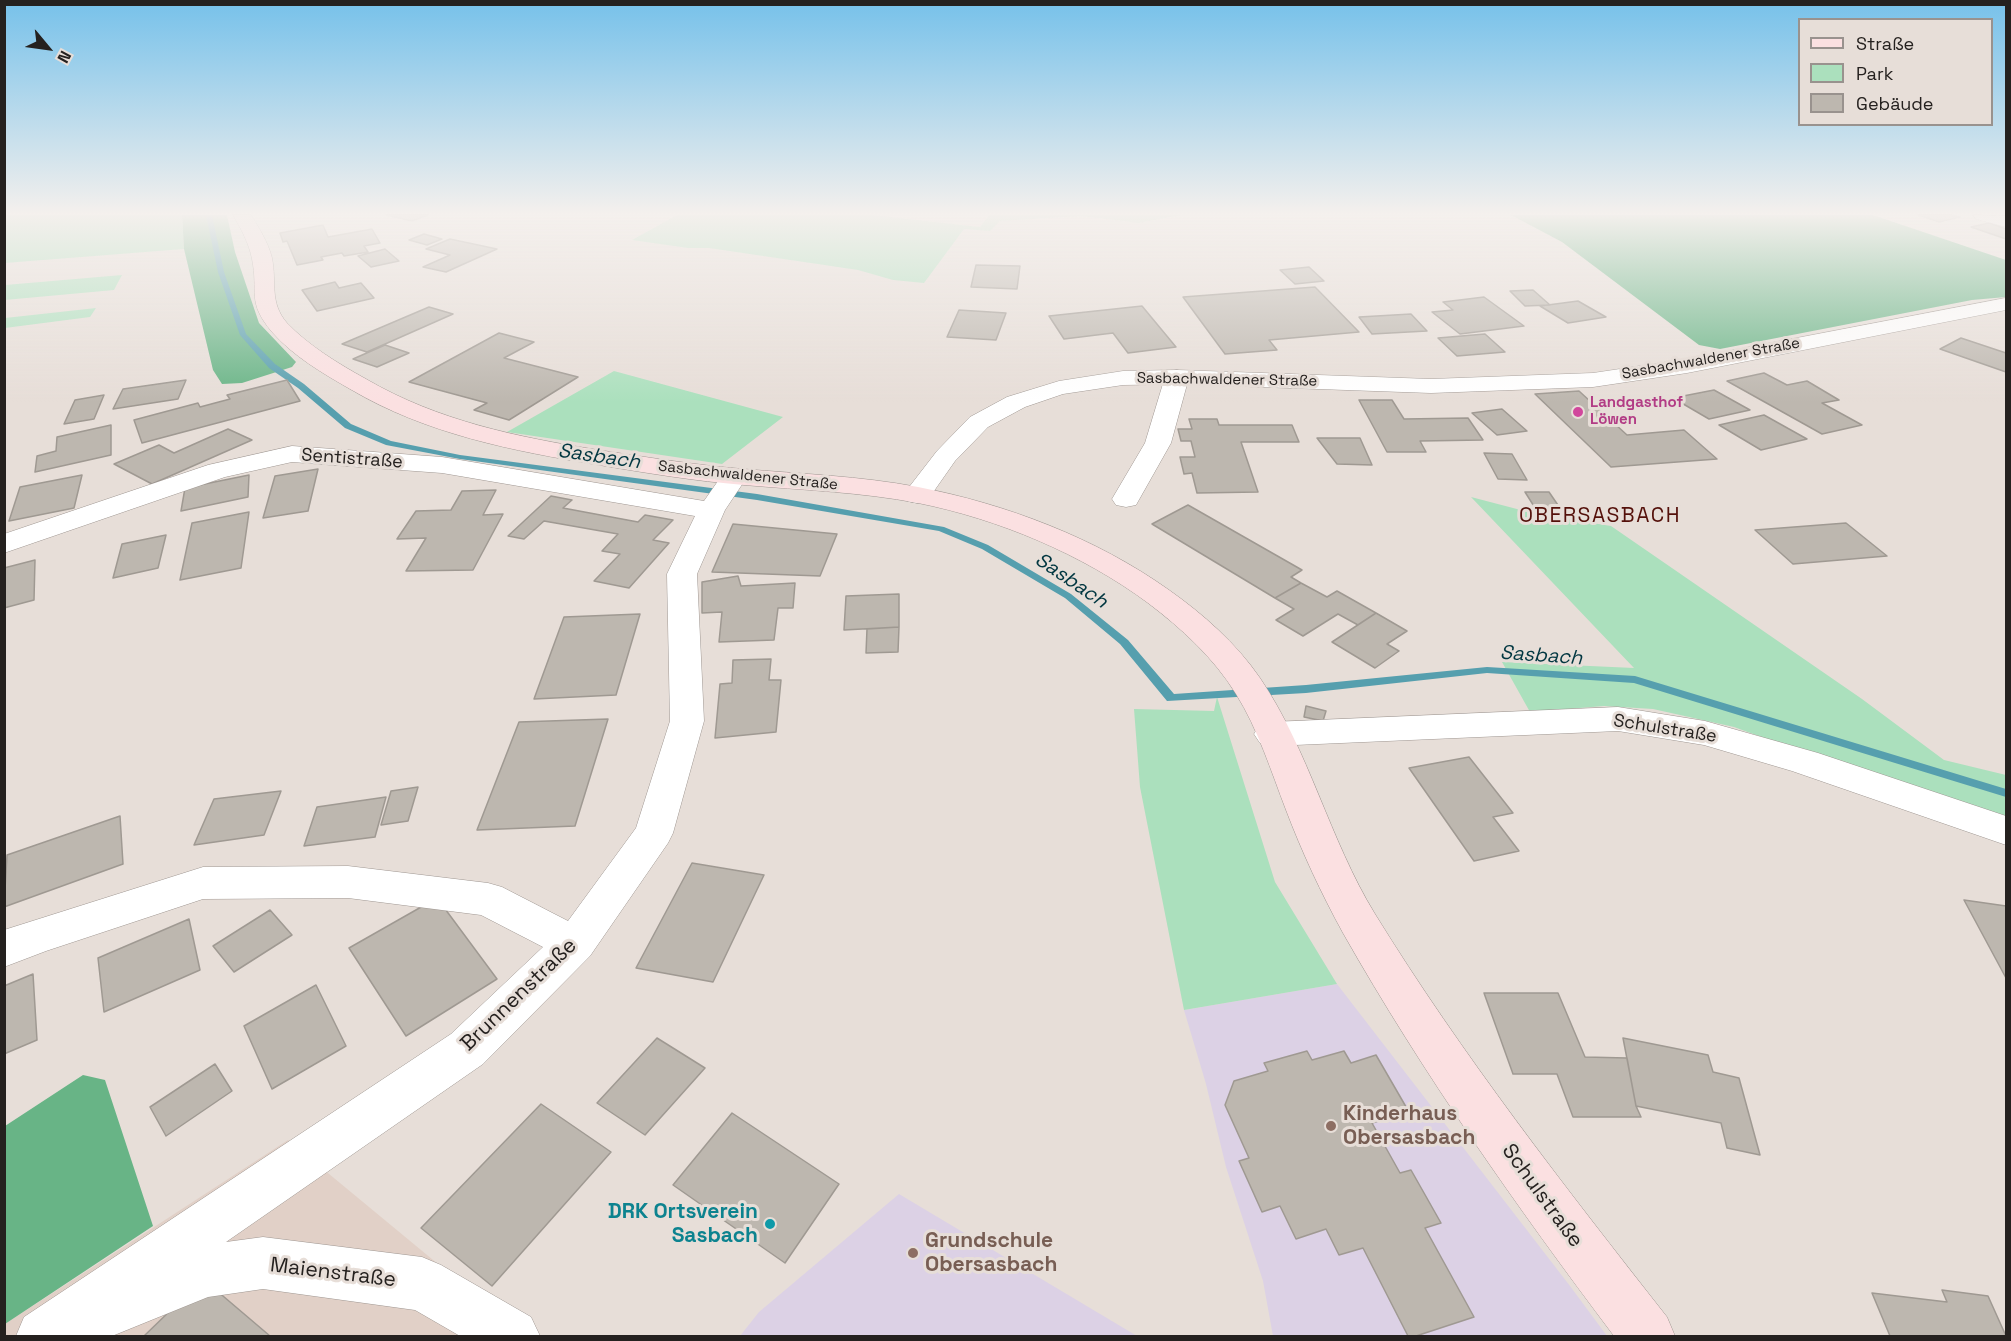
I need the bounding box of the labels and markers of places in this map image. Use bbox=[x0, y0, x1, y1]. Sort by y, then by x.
place label: Landgasthof Löwen bbox=[1590, 394, 1683, 429]
marker: Landgasthof Löwen bbox=[1571, 405, 1585, 419]
place label: Kinderhaus Obersasbach bbox=[1343, 1101, 1475, 1151]
marker: Kinderhaus Obersasbach bbox=[1324, 1119, 1338, 1133]
place label: DRK Ortsverein Sasbach bbox=[608, 1199, 758, 1249]
marker: DRK Ortsverein Sasbach bbox=[763, 1217, 777, 1231]
place label: Grundschule Obersasbach bbox=[925, 1228, 1057, 1278]
marker: Grundschule Obersasbach bbox=[906, 1246, 920, 1260]

